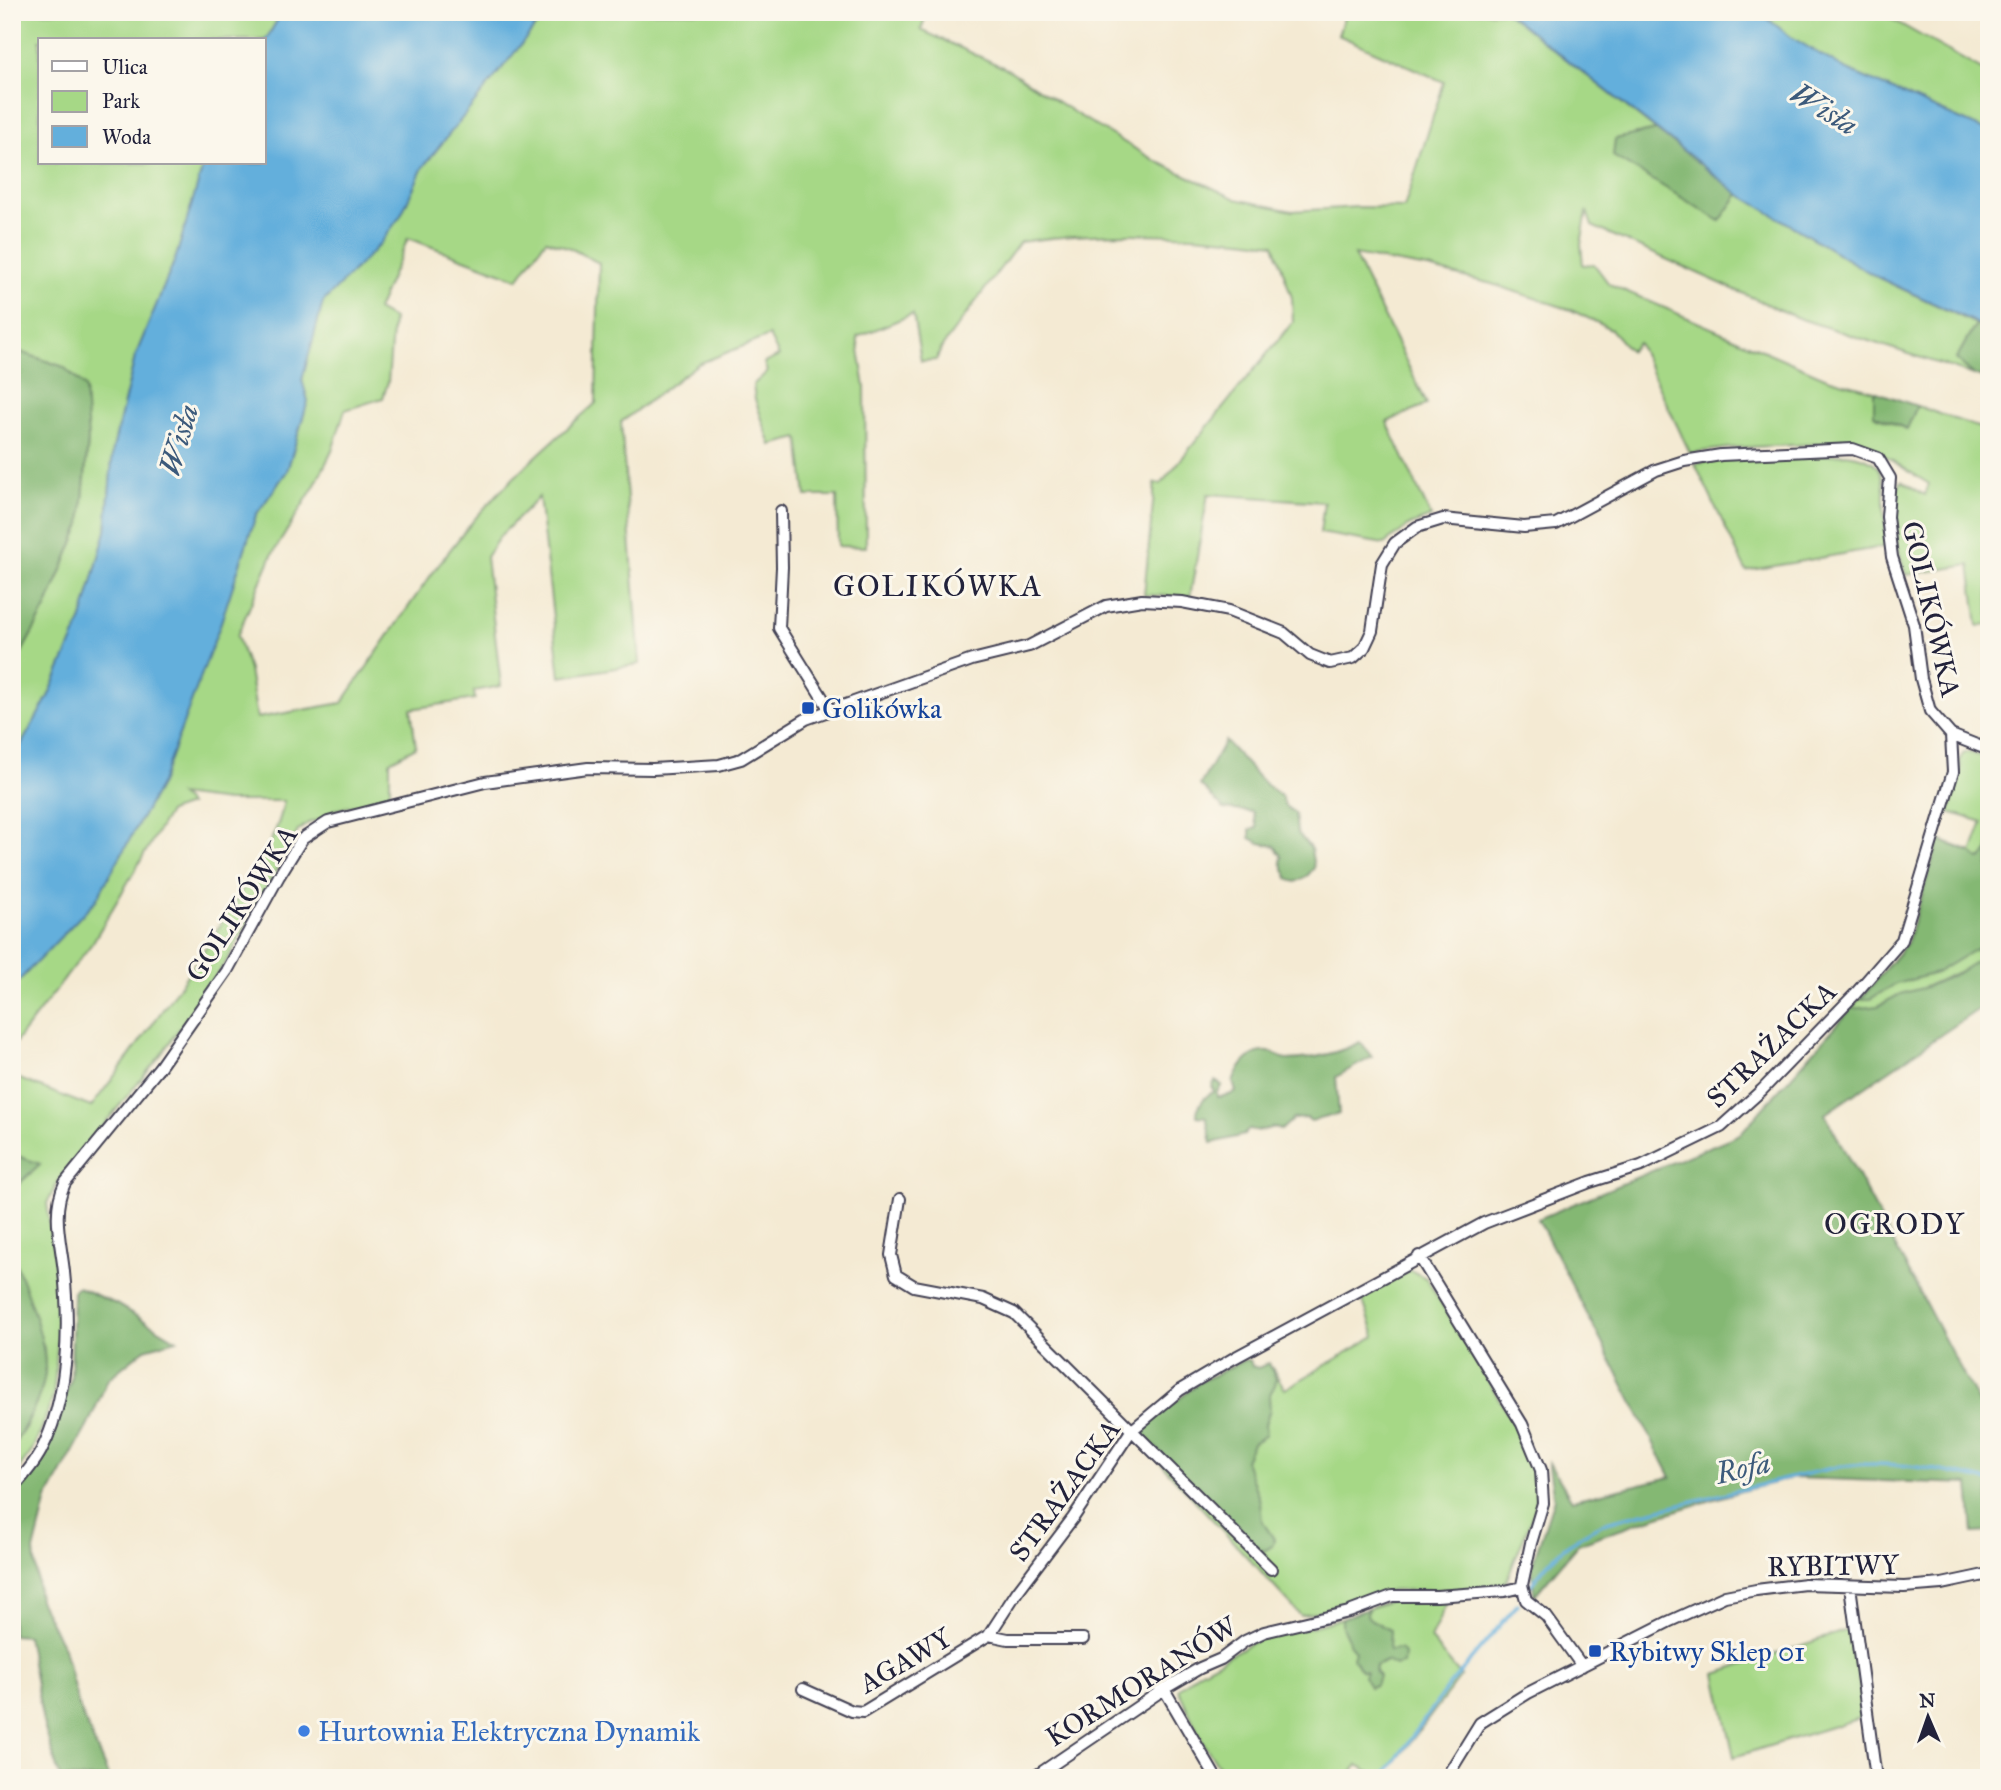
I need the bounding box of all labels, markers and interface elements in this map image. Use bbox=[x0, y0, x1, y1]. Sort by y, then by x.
legend bbox=[38, 38, 266, 164]
text: Ulica bbox=[102, 54, 148, 80]
water label: Wisła bbox=[1784, 75, 1864, 143]
text: Park bbox=[102, 88, 140, 114]
text: Woda bbox=[102, 124, 151, 150]
water label: Wisła bbox=[152, 400, 206, 480]
street label: GOLIKÓWKA bbox=[1894, 518, 1969, 701]
district label: GOLIKÓWKA bbox=[833, 567, 1043, 604]
place label: Golikówka bbox=[822, 691, 942, 726]
marker: Golikówka bbox=[800, 700, 816, 716]
street label: GOLIKÓWKA bbox=[178, 818, 305, 988]
street label: STRAŻACKA bbox=[1699, 974, 1844, 1115]
district label: OGRODY bbox=[1824, 1206, 1966, 1242]
street label: STRAŻACKA bbox=[1001, 1412, 1128, 1568]
water label: Rofa bbox=[1711, 1444, 1774, 1492]
street label: RYBITWY bbox=[1767, 1547, 1900, 1584]
street label: KORMORANÓW bbox=[1039, 1608, 1245, 1754]
street label: AGAWY bbox=[852, 1619, 959, 1701]
place label: Rybitwy Sklep 01 bbox=[1609, 1634, 1805, 1669]
marker: Rybitwy Sklep 01 bbox=[1587, 1643, 1603, 1659]
north arrow bbox=[1892, 1682, 1962, 1752]
text: N bbox=[1919, 1689, 1936, 1712]
place label: Hurtownia Elektryczna Dynamik bbox=[318, 1714, 700, 1749]
marker: Hurtownia Elektryczna Dynamik bbox=[296, 1723, 312, 1739]

